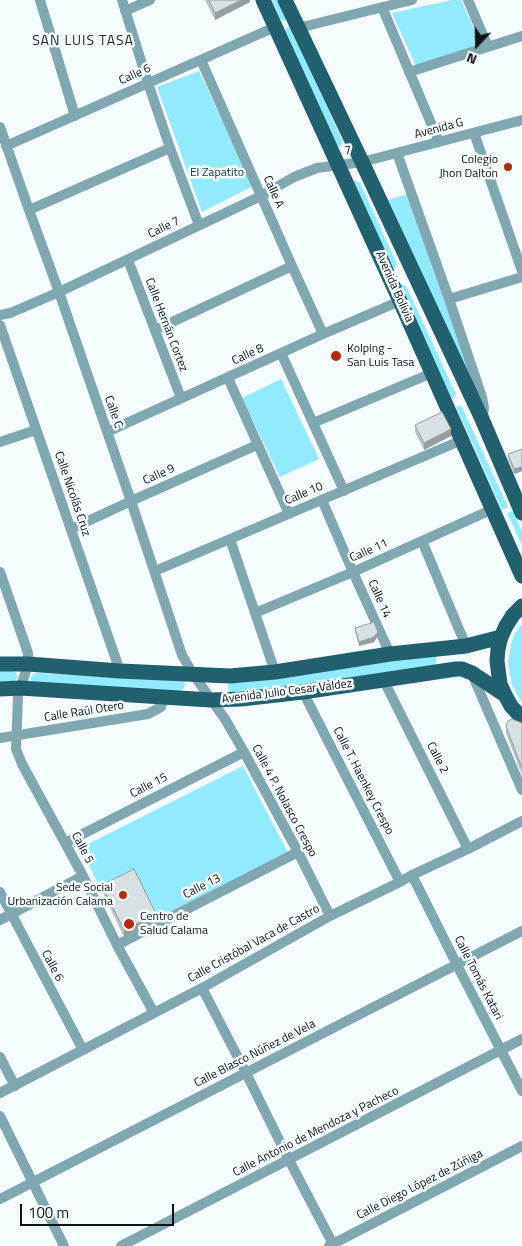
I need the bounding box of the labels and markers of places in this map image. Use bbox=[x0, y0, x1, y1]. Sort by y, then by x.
place label: Colegio Jhon Dalton bbox=[439, 153, 498, 181]
marker: Colegio Jhon Dalton bbox=[502, 161, 514, 173]
place label: Kolping - San Luis Tasa bbox=[347, 342, 414, 370]
marker: Kolping - San Luis Tasa bbox=[329, 349, 343, 363]
place label: Sede Social Urbanización Calama bbox=[8, 881, 113, 909]
marker: Sede Social Urbanización Calama bbox=[117, 889, 129, 901]
place label: Centro de Salud Calama bbox=[140, 910, 208, 938]
marker: Centro de Salud Calama bbox=[122, 917, 136, 931]

